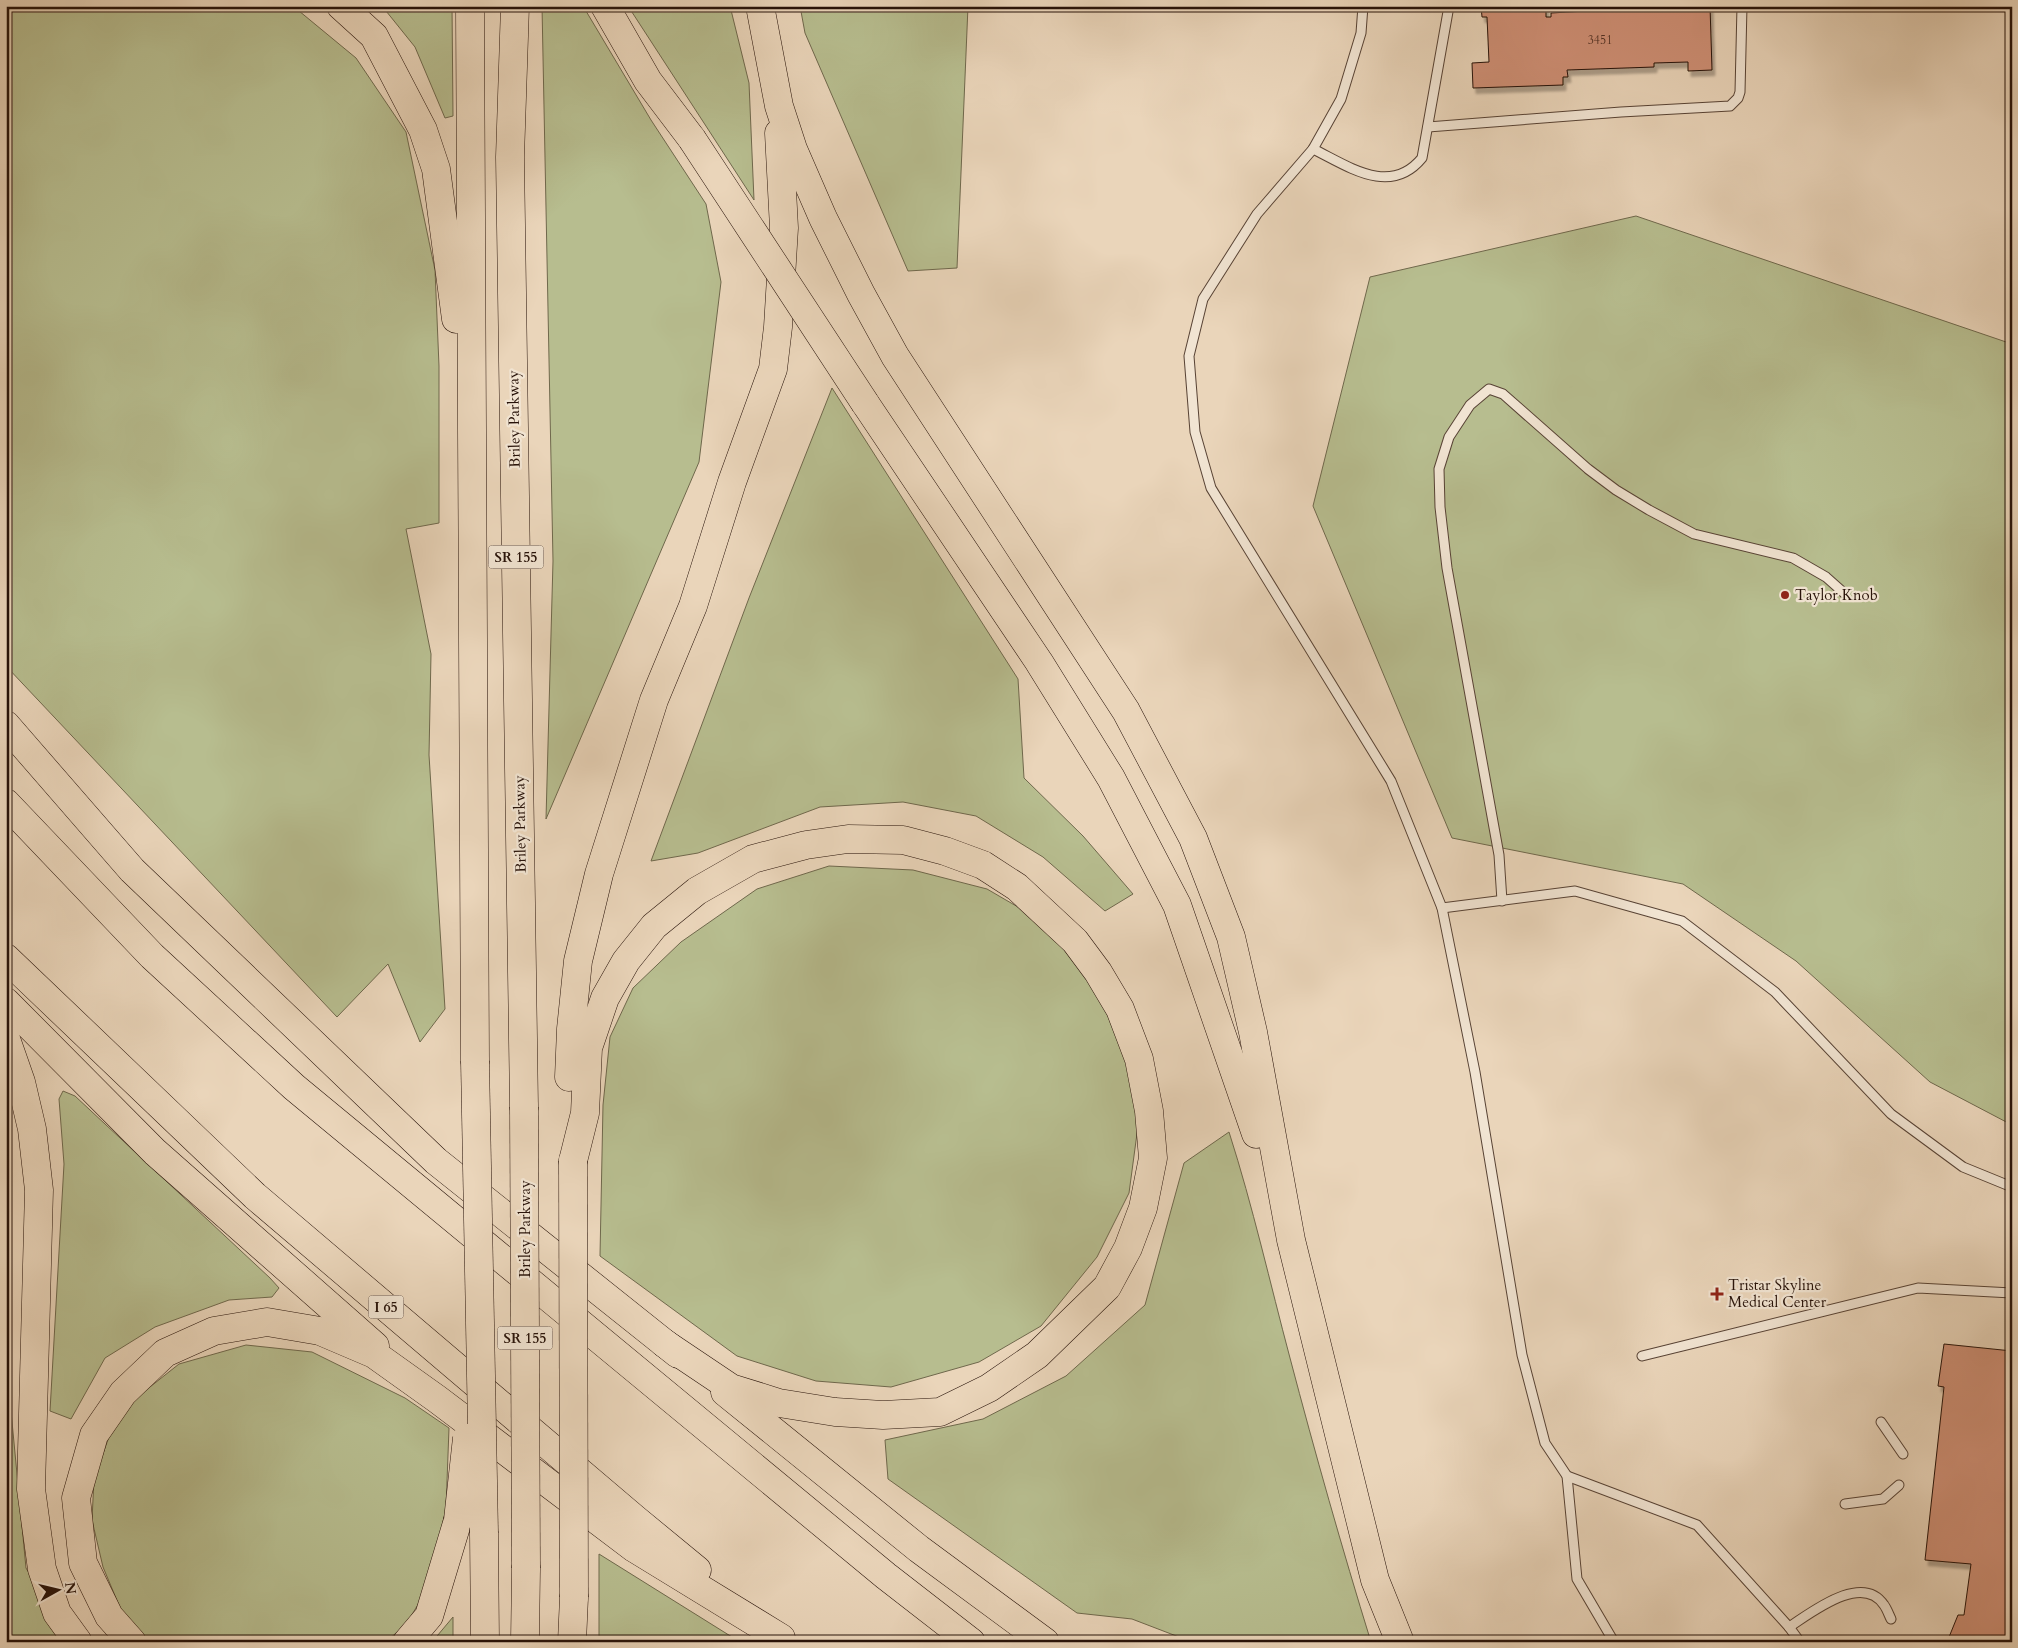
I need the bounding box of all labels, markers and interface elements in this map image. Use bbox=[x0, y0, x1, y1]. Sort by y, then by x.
house number: 3451 bbox=[1588, 32, 1612, 48]
street label: Briley Parkway bbox=[503, 370, 525, 468]
road number: SR 155 bbox=[488, 546, 544, 568]
place label: Taylor Knob bbox=[1795, 585, 1878, 605]
marker: Taylor Knob bbox=[1779, 589, 1791, 601]
street label: Briley Parkway bbox=[509, 775, 531, 873]
street label: Briley Parkway bbox=[515, 1180, 535, 1278]
place label: Tristar Skyline Medical Center bbox=[1728, 1275, 1827, 1312]
marker: Tristar Skyline Medical Center bbox=[1710, 1287, 1724, 1301]
road number: I 65 bbox=[368, 1295, 404, 1318]
road number: SR 155 bbox=[498, 1326, 552, 1350]
north arrow bbox=[32, 1566, 82, 1616]
text: N bbox=[60, 1581, 81, 1596]

